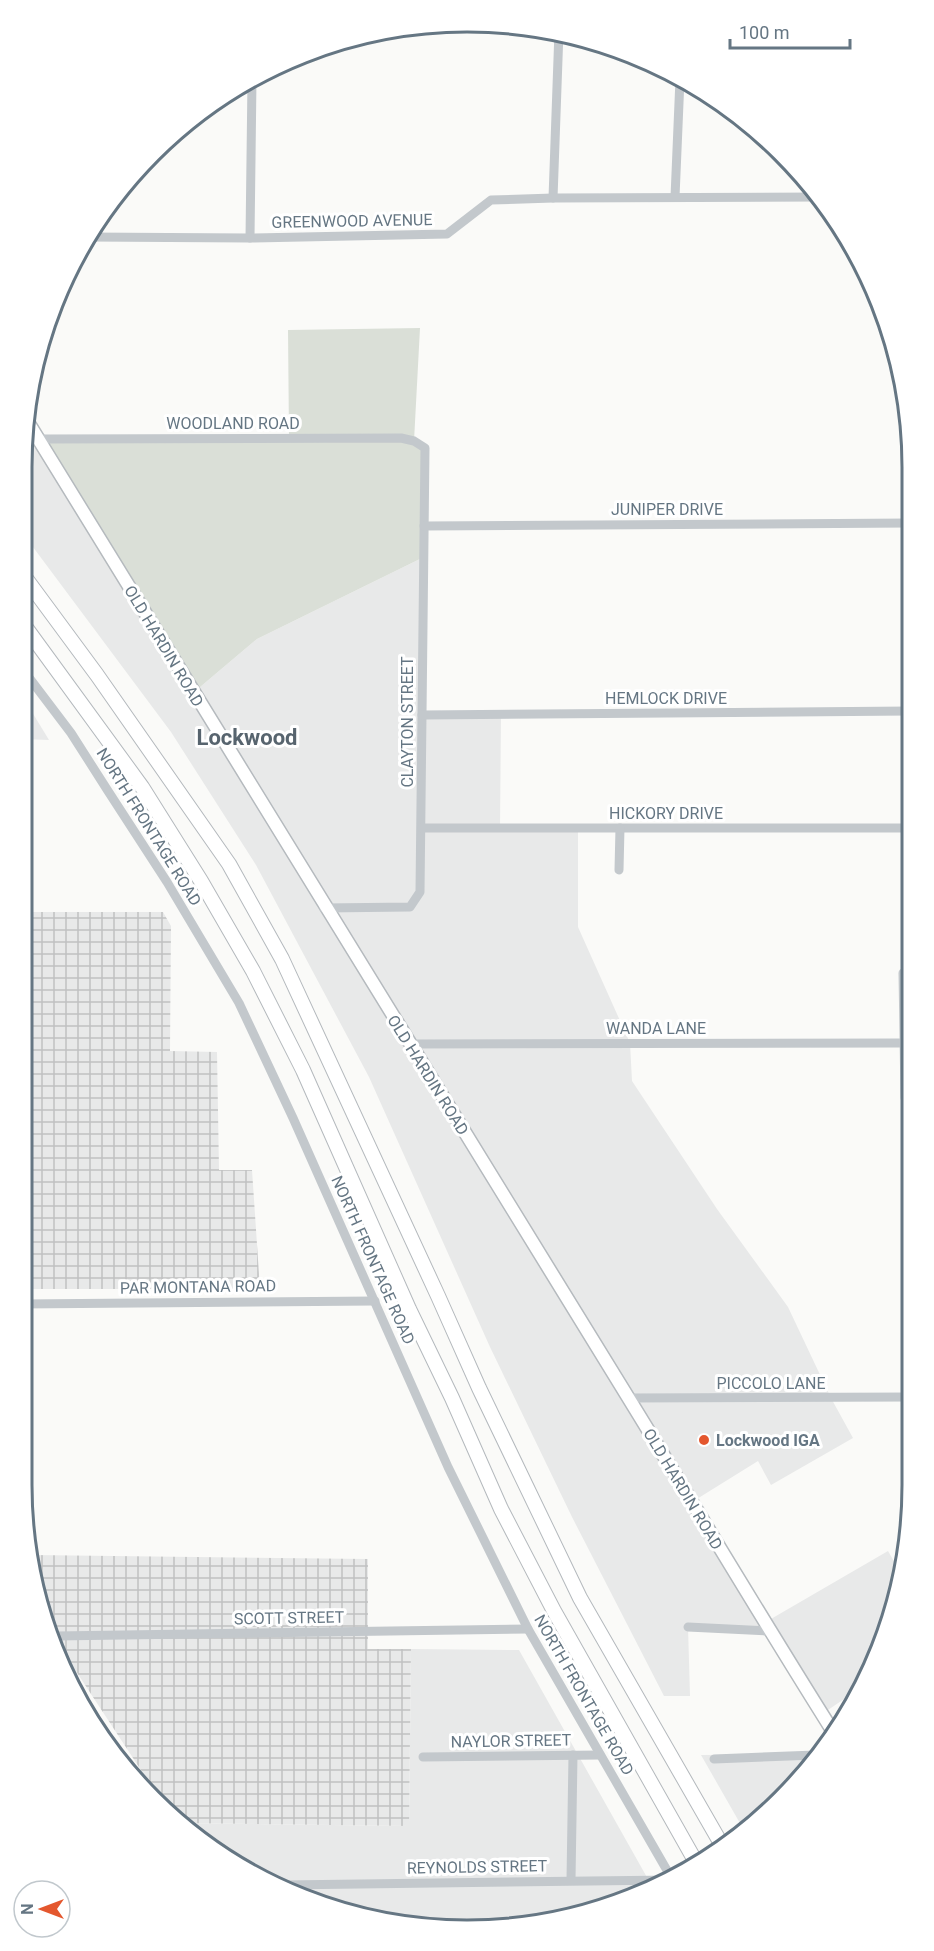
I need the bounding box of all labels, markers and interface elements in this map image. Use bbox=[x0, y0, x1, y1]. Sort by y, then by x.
scale bar bbox=[730, 12, 850, 50]
text: 100 m bbox=[739, 22, 790, 43]
street label: GREENWOOD AVENUE bbox=[271, 210, 433, 232]
street label: WOODLAND ROAD bbox=[166, 414, 300, 433]
street label: JUNIPER DRIVE bbox=[611, 500, 723, 519]
street label: OLD HARDIN ROAD bbox=[120, 582, 208, 710]
street label: CLAYTON STREET bbox=[398, 656, 417, 788]
street label: HEMLOCK DRIVE bbox=[605, 689, 727, 708]
district label: Lockwood bbox=[197, 725, 297, 750]
street label: NORTH FRONTAGE ROAD bbox=[93, 745, 205, 909]
street label: HICKORY DRIVE bbox=[609, 804, 723, 823]
street label: OLD HARDIN ROAD bbox=[383, 1012, 473, 1138]
street label: WANDA LANE bbox=[606, 1019, 706, 1038]
street label: NORTH FRONTAGE ROAD bbox=[327, 1173, 419, 1347]
street label: PAR MONTANA ROAD bbox=[120, 1276, 276, 1298]
street label: PICCOLO LANE bbox=[716, 1374, 826, 1393]
street label: OLD HARDIN ROAD bbox=[639, 1425, 727, 1553]
place label: Lockwood IGA bbox=[716, 1431, 820, 1450]
marker: Lockwood IGA bbox=[697, 1433, 711, 1447]
street label: SCOTT STREET bbox=[234, 1608, 345, 1628]
street label: NORTH FRONTAGE ROAD bbox=[530, 1611, 638, 1779]
street label: NAYLOR STREET bbox=[451, 1730, 572, 1752]
street label: REYNOLDS STREET bbox=[407, 1856, 548, 1878]
north arrow bbox=[12, 1879, 72, 1939]
text: N bbox=[18, 1903, 37, 1915]

